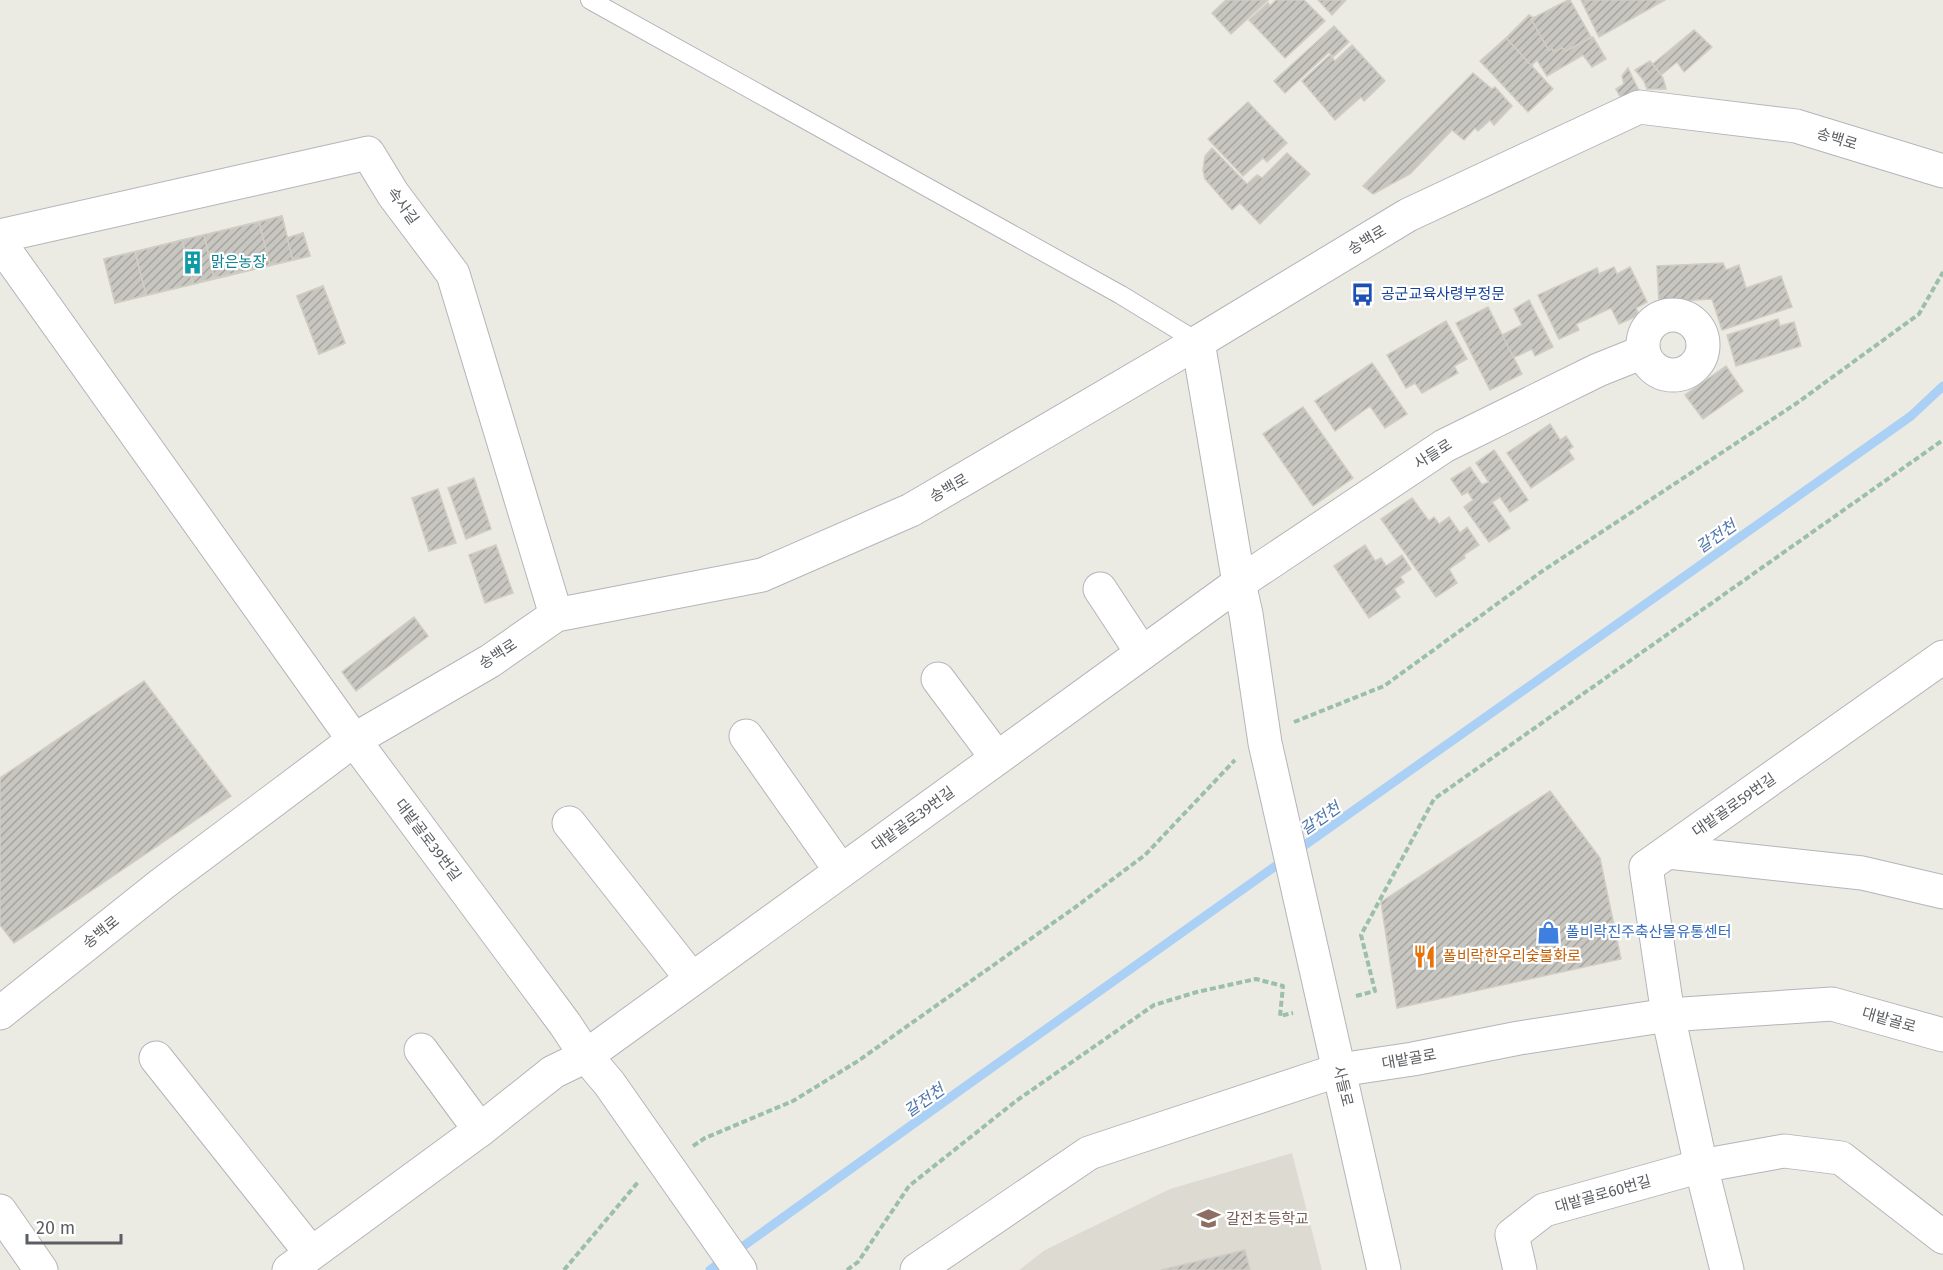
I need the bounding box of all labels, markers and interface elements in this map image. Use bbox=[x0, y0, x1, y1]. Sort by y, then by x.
street label: 송백로 bbox=[1815, 124, 1859, 154]
street label: 속사길 bbox=[384, 184, 422, 228]
street label: 송백로 bbox=[1345, 222, 1389, 258]
building icon: 맑은농장 bbox=[180, 249, 206, 275]
place label: 맑은농장 bbox=[211, 253, 266, 271]
bus stop icon: 공군교육사령부정문 bbox=[1350, 281, 1376, 307]
place label: 공군교육사령부정문 bbox=[1381, 285, 1505, 303]
street label: 사들로 bbox=[1411, 435, 1455, 473]
street label: 송백로 bbox=[927, 470, 971, 506]
water label: 갈전천 bbox=[1693, 515, 1742, 557]
street label: 송백로 bbox=[476, 635, 520, 673]
street label: 대밭골로59번길 bbox=[1689, 770, 1779, 840]
street label: 대밭골로39번길 bbox=[868, 783, 958, 855]
street label: 대밭골로39번길 bbox=[391, 795, 465, 885]
water label: 갈전천 bbox=[1297, 797, 1346, 839]
street label: 송백로 bbox=[79, 912, 123, 952]
shop icon: 폴비락진주축산물유통센터 bbox=[1535, 919, 1561, 945]
place label: 폴비락진주축산물유통센터 bbox=[1566, 923, 1732, 941]
restaurant icon: 폴비락한우리숯불화로 bbox=[1412, 943, 1438, 969]
place label: 폴비락한우리숯불화로 bbox=[1443, 947, 1581, 965]
street label: 대밭골로 bbox=[1860, 1004, 1918, 1036]
street label: 대밭골로 bbox=[1380, 1045, 1438, 1073]
street label: 사들로 bbox=[1329, 1064, 1357, 1108]
water label: 갈전천 bbox=[901, 1079, 950, 1121]
street label: 대밭골로60번길 bbox=[1553, 1172, 1653, 1216]
school or university icon: 갈전초등학교 bbox=[1195, 1206, 1221, 1232]
scale bar bbox=[27, 1207, 122, 1245]
place label: 갈전초등학교 bbox=[1226, 1210, 1309, 1228]
text: 20 m bbox=[36, 1217, 75, 1239]

